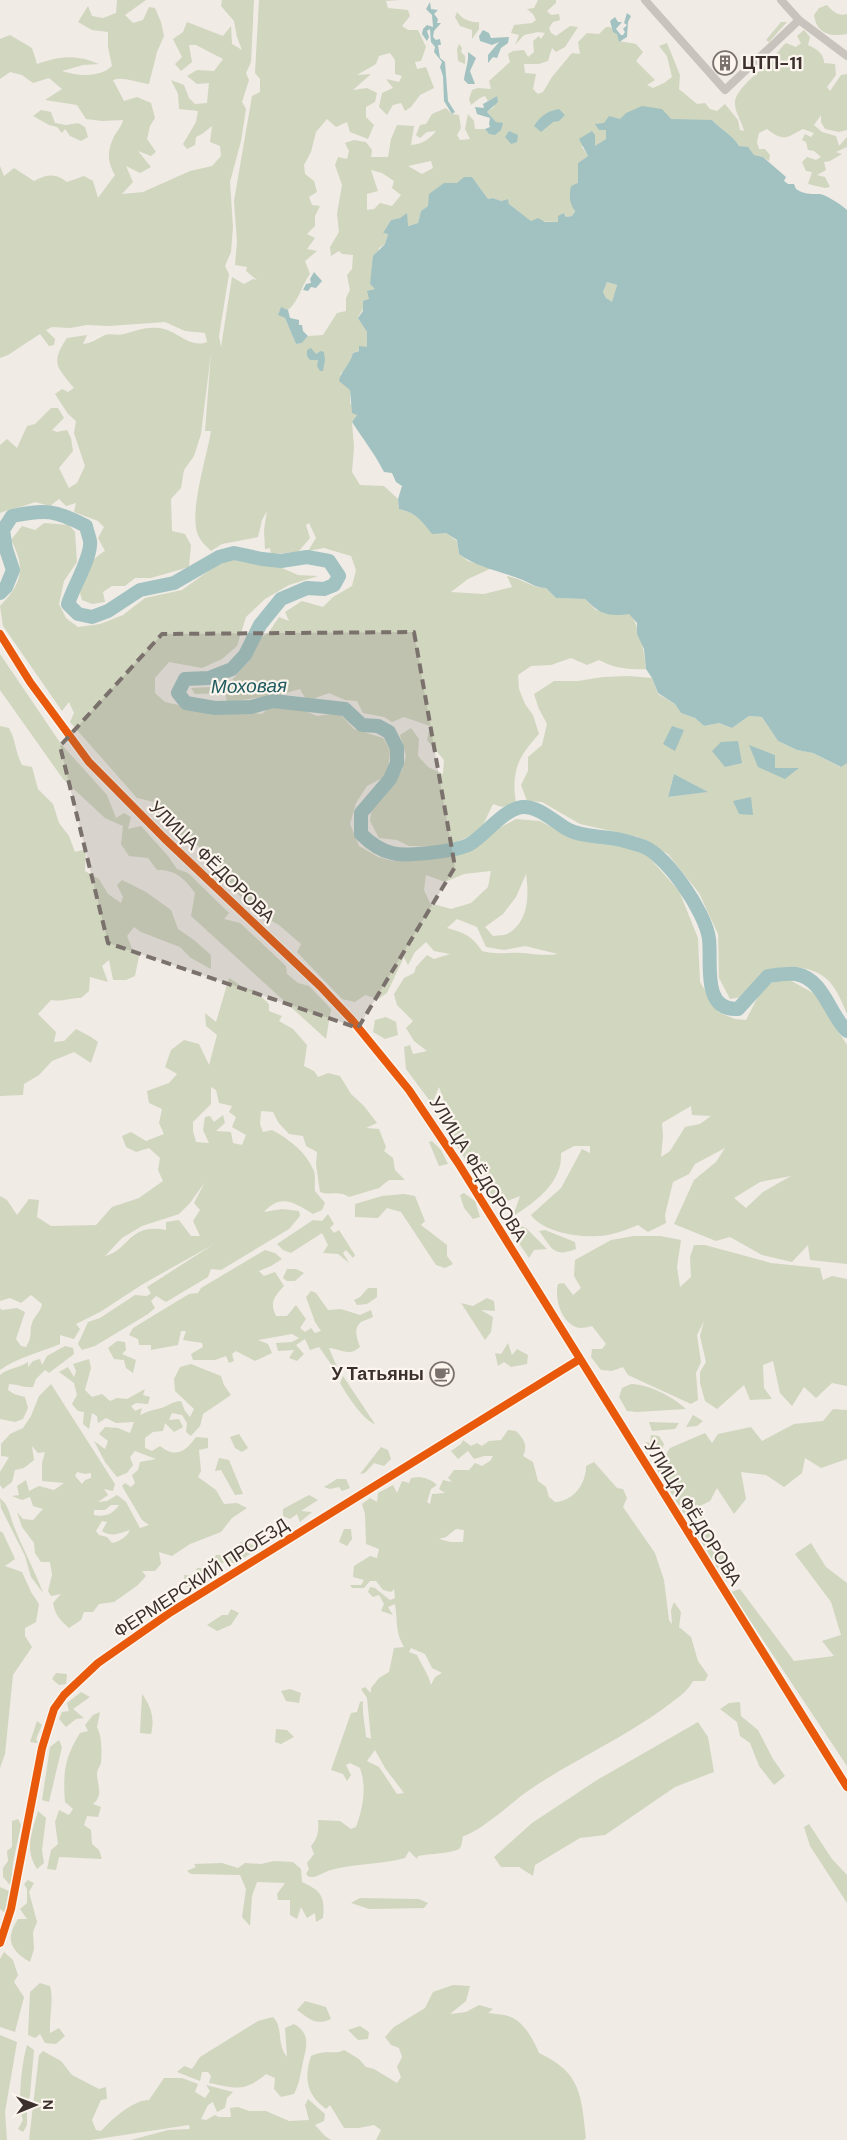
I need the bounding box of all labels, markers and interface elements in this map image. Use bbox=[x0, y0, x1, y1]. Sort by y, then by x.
building icon: ЦТП-11 bbox=[712, 50, 738, 76]
place label: ЦТП-11 bbox=[742, 51, 803, 75]
water label: Моховая bbox=[211, 673, 287, 699]
street label: УЛИЦА ФЁДОРОВА bbox=[144, 795, 280, 929]
street label: УЛИЦА ФЁДОРОВА bbox=[424, 1092, 532, 1246]
cafe icon: У Татьяны bbox=[429, 1361, 455, 1387]
place label: У Татьяны bbox=[331, 1362, 424, 1386]
street label: УЛИЦА ФЁДОРОВА bbox=[639, 1436, 747, 1590]
street label: ФЕРМЕРСКИЙ ПРОЕЗД bbox=[109, 1512, 293, 1644]
north arrow bbox=[10, 2080, 60, 2130]
text: N bbox=[39, 2100, 57, 2110]

